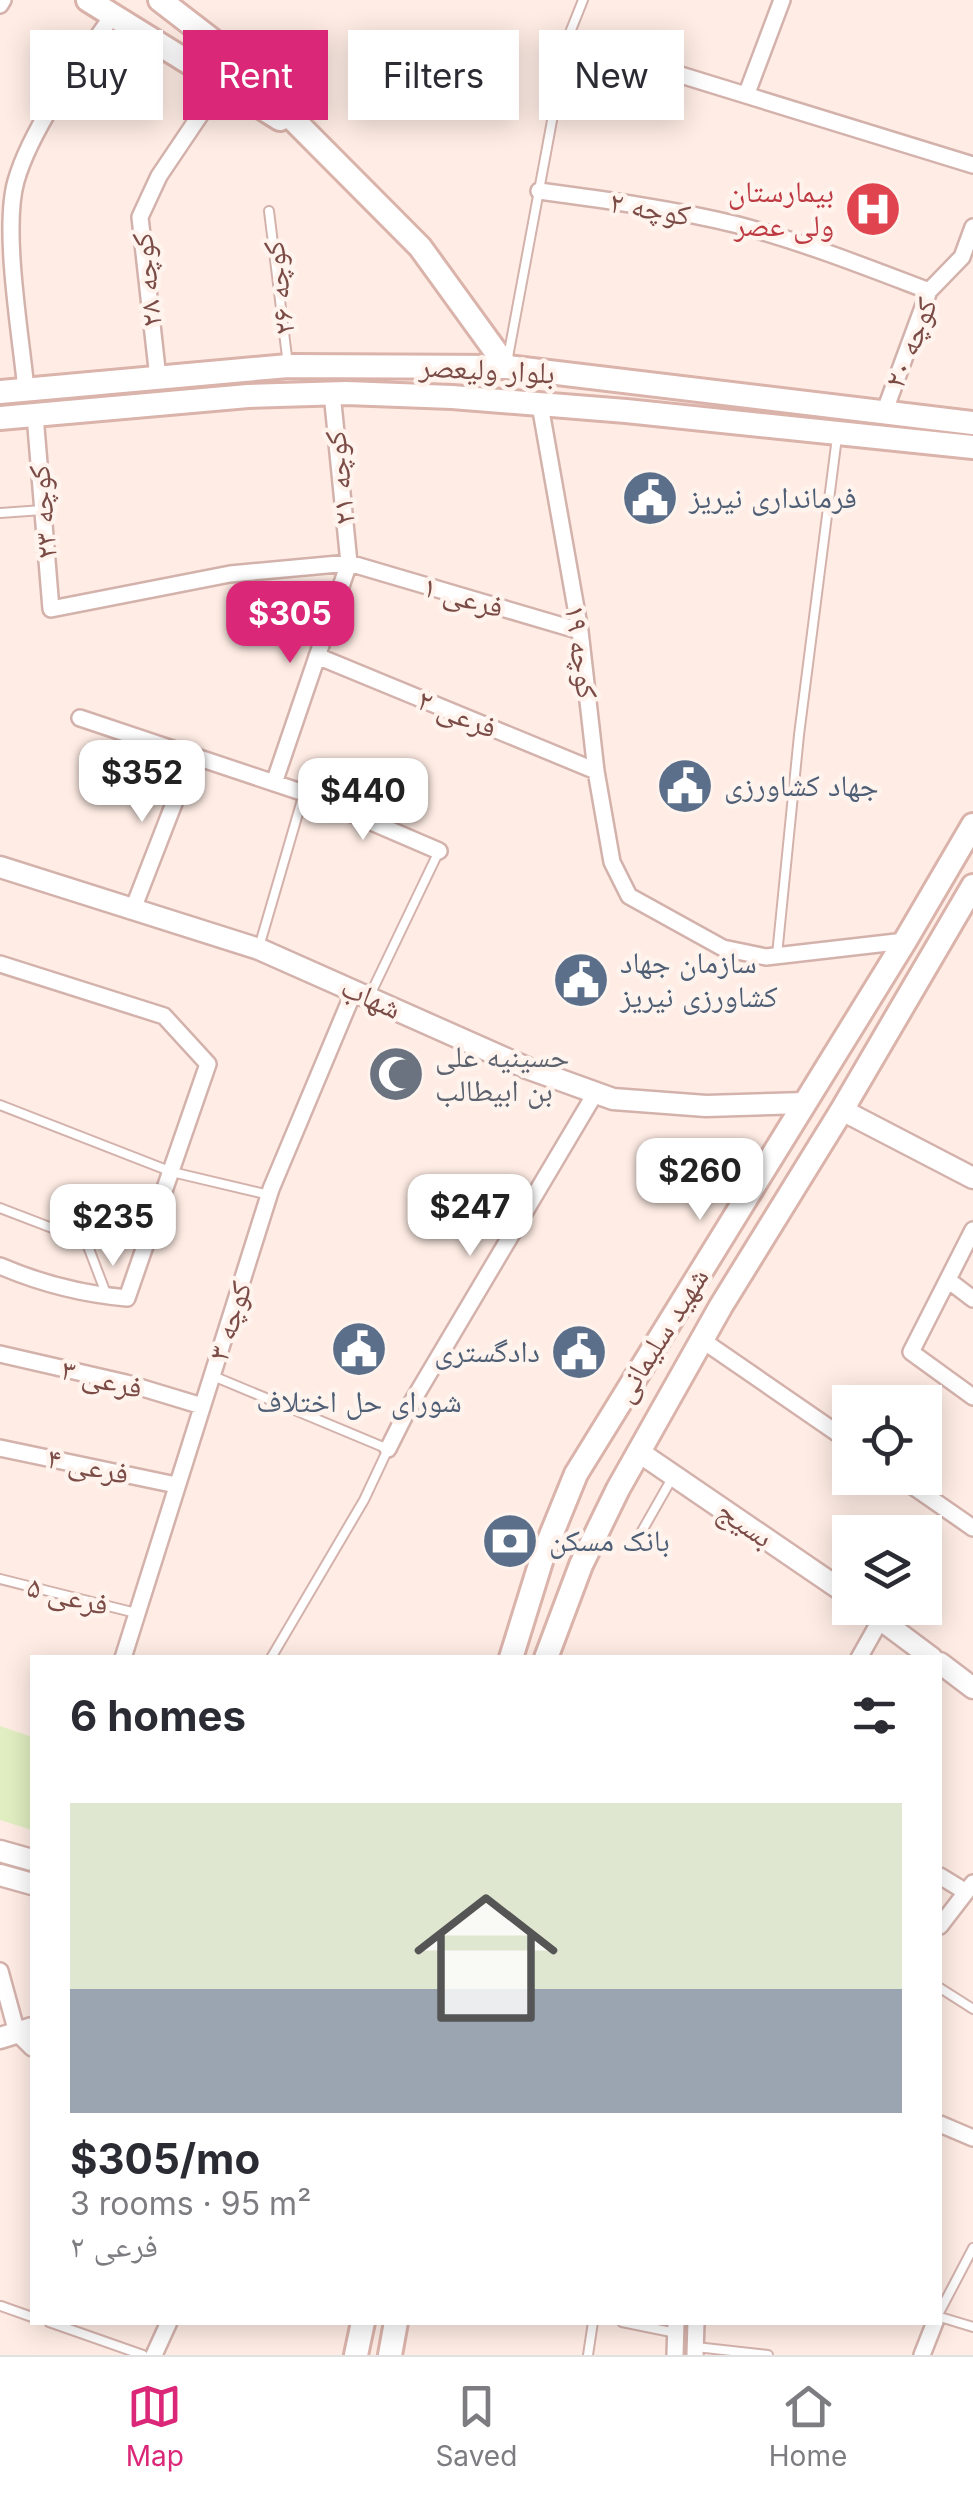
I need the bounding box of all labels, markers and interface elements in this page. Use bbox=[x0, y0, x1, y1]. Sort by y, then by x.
chip: Buy bbox=[30, 30, 163, 120]
chip: Rent bbox=[183, 30, 328, 120]
chip: Filters bbox=[348, 30, 519, 120]
chip: New bbox=[539, 30, 684, 120]
place label: بیمارستان ولی عصر bbox=[728, 173, 834, 244]
hospital icon: بیمارستان ولی عصر bbox=[843, 179, 903, 239]
street label: کوچه ۲ bbox=[607, 183, 693, 233]
street label: کوچه ۲۸ bbox=[123, 231, 169, 329]
street label: کوچه ۲۶ bbox=[254, 239, 302, 337]
street label: کوچه ۲۰ bbox=[876, 292, 945, 393]
street label: بلوار ولیعصر bbox=[417, 347, 556, 391]
street label: کوچه ۲۱ bbox=[316, 429, 362, 527]
street label: کوچه ۲۳ bbox=[20, 463, 65, 561]
public building icon: فرمانداری نیریز bbox=[620, 468, 680, 528]
place label: فرمانداری نیریز bbox=[688, 479, 857, 516]
street label: فرعی ۱ bbox=[418, 567, 508, 626]
pin: $305 bbox=[231, 581, 349, 666]
text: $305 bbox=[248, 594, 332, 633]
street label: کوچه ۱۹ bbox=[557, 603, 606, 701]
street label: فرعی ۲ bbox=[412, 681, 502, 746]
pin: $352 bbox=[83, 740, 201, 825]
text: $352 bbox=[101, 753, 183, 792]
public building icon: جهاد کشاورزی bbox=[655, 756, 715, 816]
pin: $440 bbox=[304, 758, 422, 843]
place label: جهاد کشاورزی bbox=[724, 767, 879, 804]
text: $440 bbox=[320, 771, 406, 810]
place label: سازمان جهاد کشاورزی نیریز bbox=[619, 944, 778, 1015]
public building icon: سازمان جهاد کشاورزی نیریز bbox=[551, 950, 611, 1010]
street label: شهاب bbox=[336, 968, 407, 1026]
place label: حسینیه علی بن ابیطالب bbox=[435, 1038, 569, 1109]
mosque icon: حسینیه علی بن ابیطالب bbox=[366, 1044, 426, 1104]
pin: $260 bbox=[641, 1138, 759, 1223]
text: $260 bbox=[658, 1151, 742, 1190]
pin: $247 bbox=[411, 1174, 529, 1259]
pin: $235 bbox=[54, 1184, 172, 1269]
text: $247 bbox=[430, 1187, 510, 1226]
text: $235 bbox=[72, 1197, 154, 1236]
street label: شهید سلیمانی bbox=[605, 1261, 716, 1409]
street label: کوچه ۳ bbox=[199, 1277, 259, 1365]
public building icon: شورای حل اختلاف bbox=[329, 1319, 389, 1379]
public building icon: دادگستری bbox=[549, 1322, 609, 1382]
place label: دادگستری bbox=[434, 1333, 540, 1370]
street label: فرعی ۳ bbox=[58, 1351, 147, 1406]
place label: شورای حل اختلاف bbox=[256, 1383, 462, 1420]
map controls bbox=[832, 1385, 942, 1625]
button: locate bbox=[832, 1385, 942, 1495]
street label: فرعی ۴ bbox=[44, 1439, 132, 1492]
street label: بسیج bbox=[710, 1492, 780, 1556]
bank icon: بانک مسکن bbox=[480, 1511, 540, 1571]
button: layers bbox=[832, 1515, 942, 1625]
place label: بانک مسکن bbox=[549, 1522, 670, 1559]
street label: فرعی ۵ bbox=[24, 1568, 113, 1623]
icon: filters bbox=[847, 1688, 902, 1743]
text: 6 homes bbox=[70, 1690, 246, 1741]
icon: home bbox=[396, 1868, 576, 2048]
text: $305/mo bbox=[70, 2133, 260, 2184]
text: 3 rooms · 95 m² bbox=[70, 2184, 311, 2223]
text: فرعی ۲ bbox=[70, 2226, 158, 2265]
tab: Map bbox=[126, 2379, 184, 2473]
tab: Saved bbox=[435, 2379, 517, 2473]
tab: Home bbox=[769, 2379, 847, 2473]

